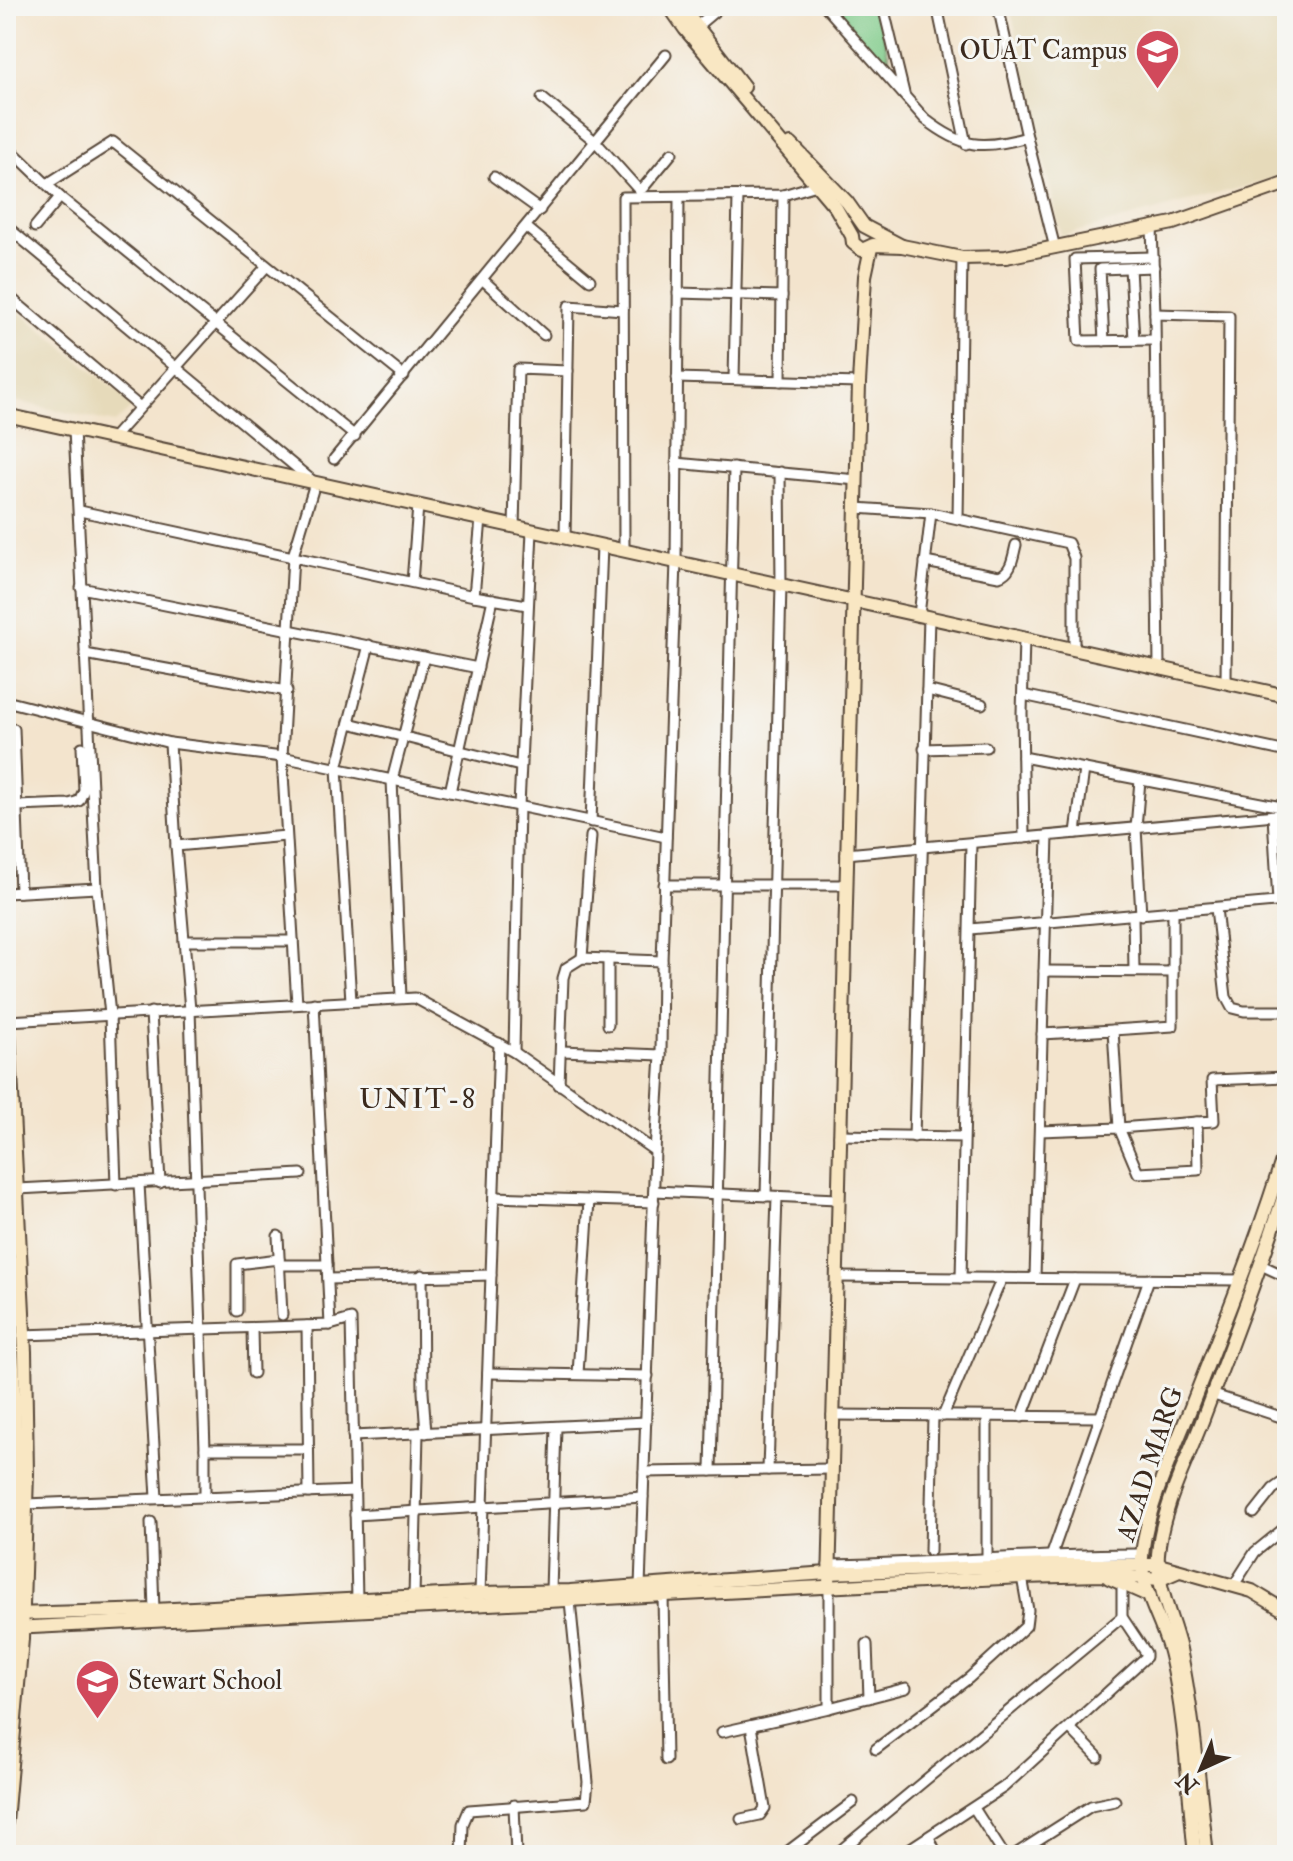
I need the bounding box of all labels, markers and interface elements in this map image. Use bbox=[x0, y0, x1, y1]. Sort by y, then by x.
school or university icon: OUAT Campus bbox=[1134, 27, 1182, 90]
place label: OUAT Campus bbox=[959, 35, 1127, 68]
district label: UNIT-8 bbox=[359, 1082, 477, 1117]
street label: AZAD MARG bbox=[1110, 1382, 1190, 1546]
school or university icon: Stewart School bbox=[73, 1657, 121, 1720]
place label: Stewart School bbox=[128, 1665, 282, 1697]
north arrow bbox=[1161, 1729, 1241, 1809]
text: N bbox=[1171, 1766, 1205, 1800]

